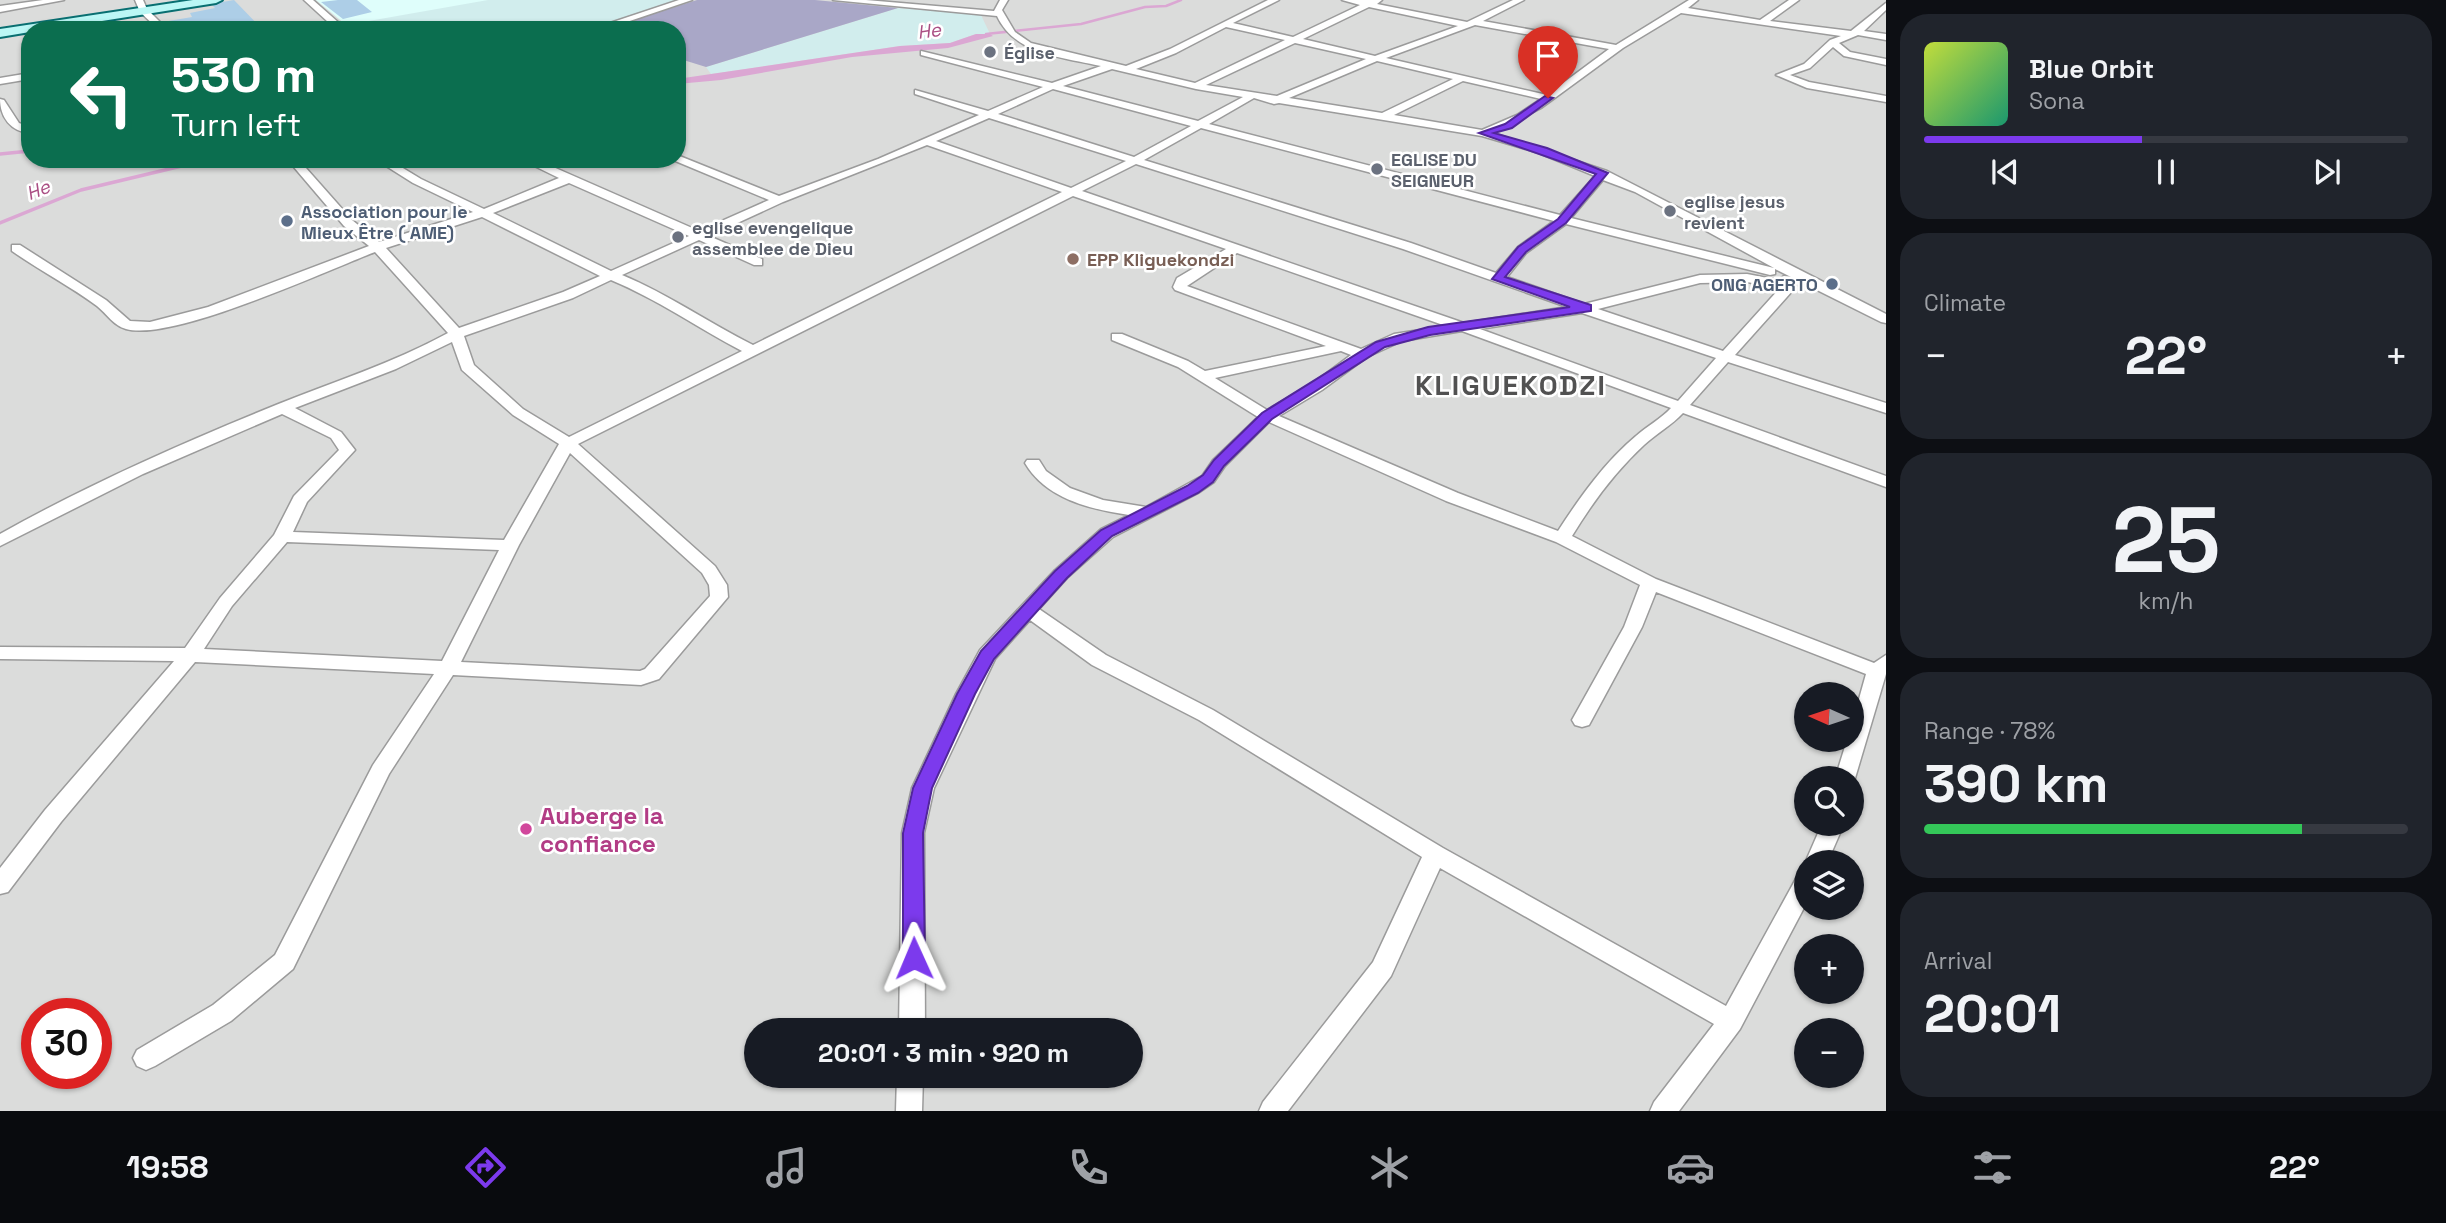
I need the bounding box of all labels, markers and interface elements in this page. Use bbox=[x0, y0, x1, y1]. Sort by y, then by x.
water label: He bbox=[916, 17, 943, 45]
pin bbox=[1518, 26, 1578, 98]
icon: arrive bbox=[1529, 37, 1567, 75]
place label: Église bbox=[1004, 41, 1055, 64]
text: 530 m bbox=[171, 44, 316, 106]
marker: Église bbox=[982, 44, 998, 60]
icon: left bbox=[56, 49, 147, 140]
text: Blue Orbit bbox=[2029, 52, 2154, 86]
text: Sona bbox=[2029, 86, 2085, 116]
text: Turn left bbox=[171, 105, 301, 145]
place label: EGLISE DU SEIGNEUR bbox=[1391, 148, 1477, 192]
icon: previous bbox=[1986, 153, 2024, 191]
icon: pause bbox=[2147, 153, 2185, 191]
icon: next bbox=[2308, 153, 2346, 191]
marker: EGLISE DU SEIGNEUR bbox=[1369, 161, 1385, 177]
water label: He bbox=[22, 174, 54, 206]
place label: eglise jesus revient bbox=[1684, 190, 1785, 234]
place label: Association pour le Mieux Être ( AME) bbox=[301, 200, 468, 244]
marker: eglise jesus revient bbox=[1662, 203, 1678, 219]
marker: Association pour le Mieux Être ( AME) bbox=[279, 213, 295, 229]
place label: eglise evengelique assemblee de Dieu bbox=[692, 216, 853, 260]
marker: eglise evengelique assemblee de Dieu bbox=[670, 229, 686, 245]
place label: EPP Kliguekondzi bbox=[1087, 248, 1234, 271]
marker: EPP Kliguekondzi bbox=[1065, 251, 1081, 267]
place label: ONG AGERTO bbox=[1711, 273, 1818, 296]
marker: ONG AGERTO bbox=[1824, 276, 1840, 292]
text: Climate bbox=[1924, 288, 2006, 318]
text: 22° bbox=[2125, 323, 2207, 389]
text: − bbox=[1924, 332, 1948, 380]
text: + bbox=[2384, 332, 2408, 380]
district label: KLIGUEKODZI bbox=[1415, 367, 1607, 403]
text: 25 bbox=[2112, 482, 2220, 599]
text: km/h bbox=[2139, 586, 2193, 616]
north arrow bbox=[1794, 682, 1864, 752]
map controls bbox=[1794, 682, 1864, 1088]
text: Range · 78% bbox=[1924, 716, 2055, 746]
text: 390 km bbox=[1924, 751, 2108, 817]
button: search bbox=[1794, 766, 1864, 836]
place label: Auberge la confiance bbox=[540, 800, 664, 859]
marker: Auberge la confiance bbox=[518, 821, 534, 837]
button: layers bbox=[1794, 850, 1864, 920]
position arrow bbox=[877, 921, 951, 995]
button: + bbox=[1794, 934, 1864, 1004]
text: Arrival bbox=[1924, 946, 1992, 976]
text: 20:01 bbox=[1924, 981, 2061, 1047]
speed limit sign: 30 bbox=[21, 998, 112, 1089]
button: − bbox=[1794, 1018, 1864, 1088]
text: 20:01 · 3 min · 920 m bbox=[818, 1036, 1069, 1070]
icon: directions bbox=[461, 1143, 510, 1192]
icon: music bbox=[762, 1143, 811, 1192]
icon: phone bbox=[1064, 1143, 1113, 1192]
icon: climate bbox=[1365, 1143, 1414, 1192]
icon: car bbox=[1666, 1143, 1715, 1192]
icon: filters bbox=[1968, 1143, 2017, 1192]
text: 19:58 bbox=[126, 1147, 208, 1187]
text: 22° bbox=[2269, 1147, 2320, 1187]

